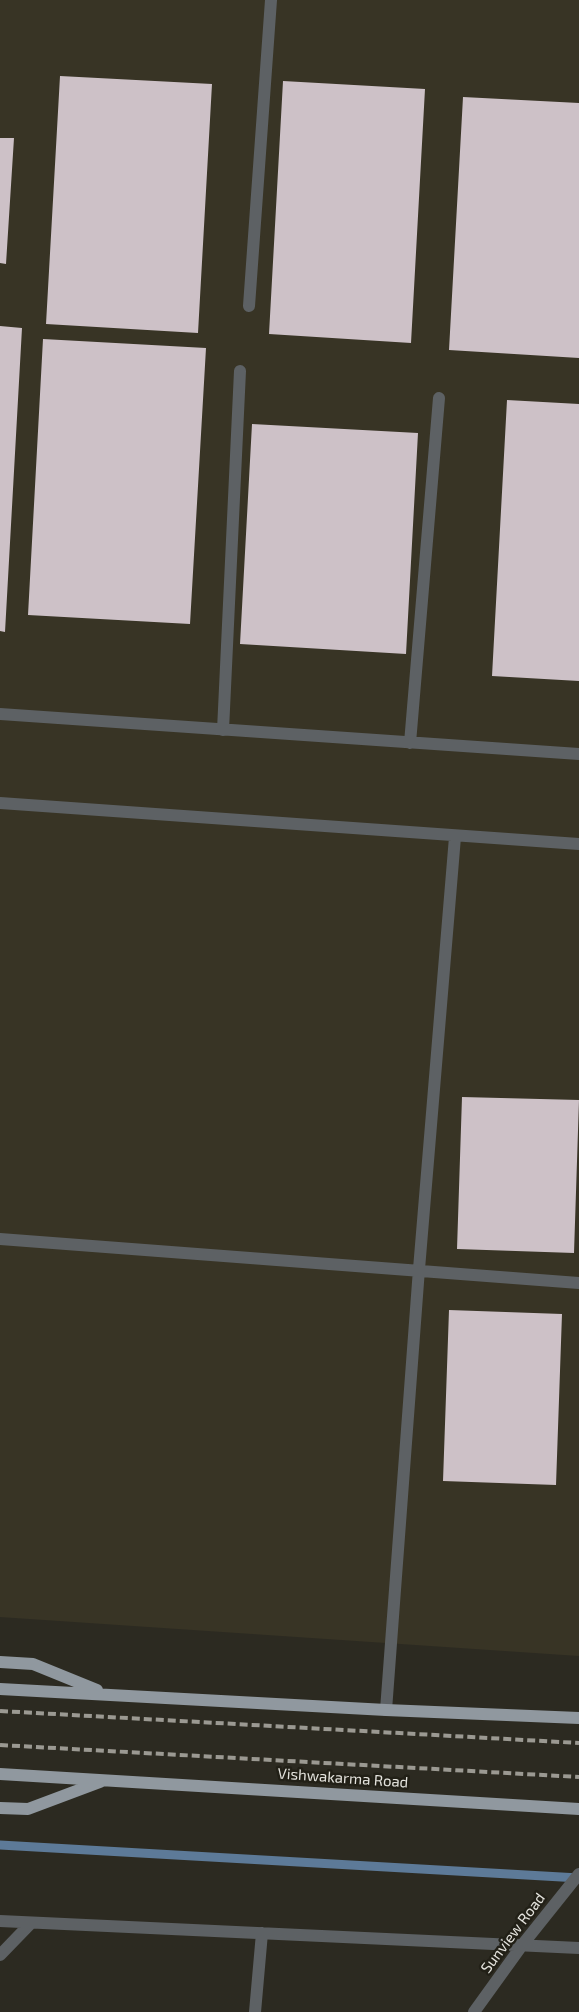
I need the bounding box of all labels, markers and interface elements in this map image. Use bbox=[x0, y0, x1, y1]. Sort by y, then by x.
street label: Vishwakarma Road bbox=[277, 1764, 409, 1792]
street label: Sunview Road bbox=[477, 1889, 549, 1977]

